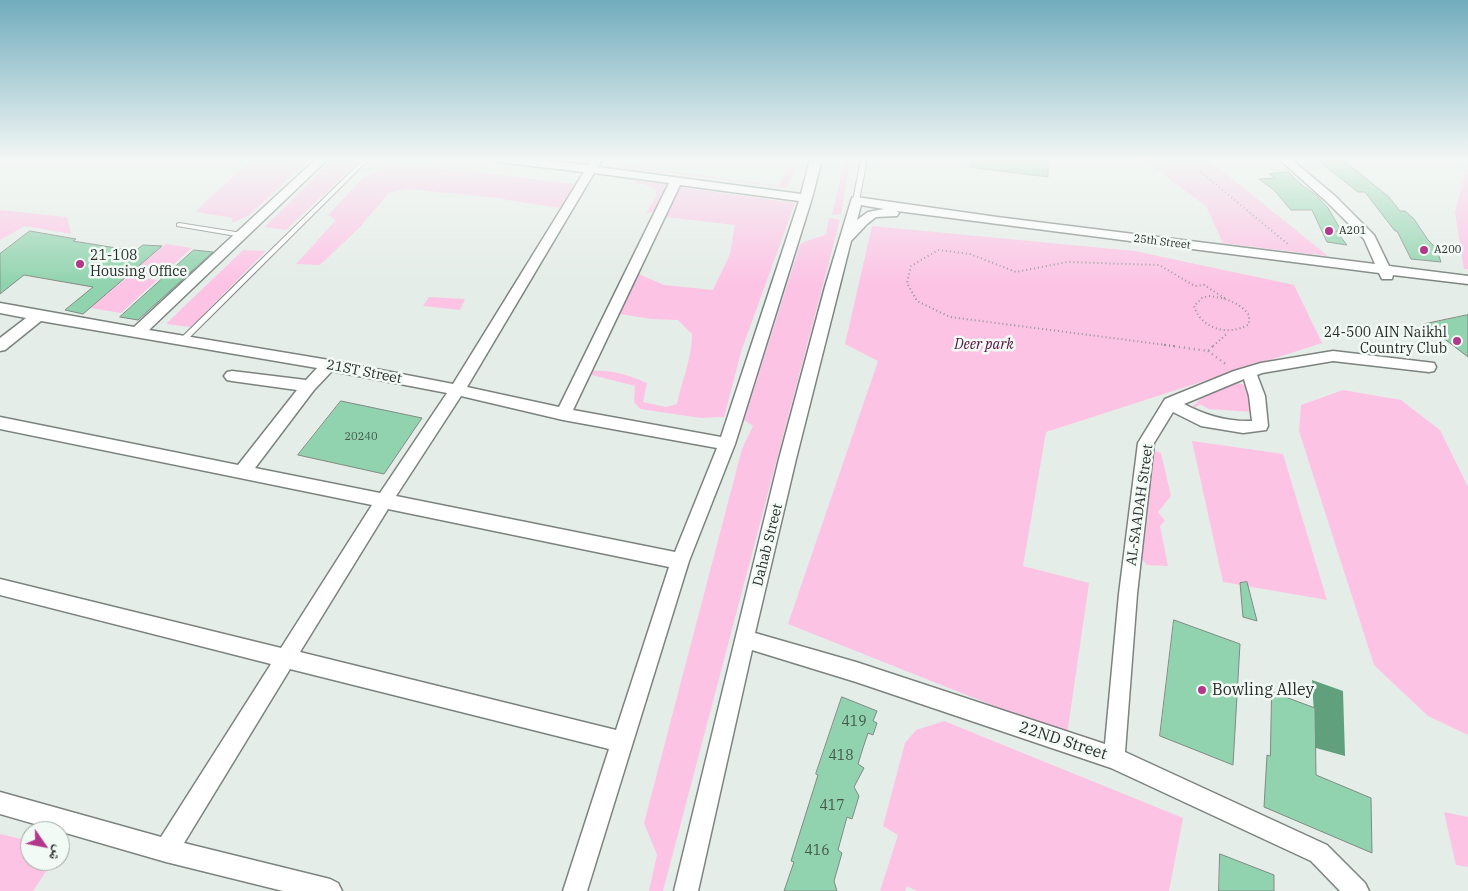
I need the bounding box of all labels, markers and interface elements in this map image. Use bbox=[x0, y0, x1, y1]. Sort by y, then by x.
place label: A201 bbox=[1339, 224, 1366, 238]
marker: A201 bbox=[1323, 225, 1335, 237]
street label: 25th Street bbox=[1133, 232, 1191, 252]
place label: A200 bbox=[1434, 243, 1461, 257]
marker: A200 bbox=[1418, 244, 1430, 256]
place label: 21-108 Housing Office bbox=[90, 248, 187, 280]
marker: 21-108 Housing Office bbox=[74, 258, 86, 270]
place label: 24-500 AIN Naikhl Country Club bbox=[1324, 325, 1447, 358]
marker: 24-500 AIN Naikhl Country Club bbox=[1451, 335, 1463, 347]
park label: Deer park bbox=[954, 337, 1014, 353]
street label: 21ST Street bbox=[325, 356, 403, 388]
house number: 20240 bbox=[345, 430, 377, 444]
street label: AL-SAADAH Street bbox=[1123, 443, 1157, 567]
street label: Dahab Street bbox=[750, 502, 786, 588]
place label: Bowling Alley bbox=[1212, 680, 1314, 700]
marker: Bowling Alley bbox=[1196, 684, 1208, 696]
house number: 419 bbox=[841, 714, 867, 730]
street label: 22ND Street bbox=[1016, 718, 1110, 764]
house number: 418 bbox=[828, 748, 854, 764]
house number: 417 bbox=[819, 798, 845, 814]
north arrow bbox=[20, 821, 70, 871]
text: ش bbox=[45, 842, 68, 865]
house number: 416 bbox=[804, 843, 830, 859]

